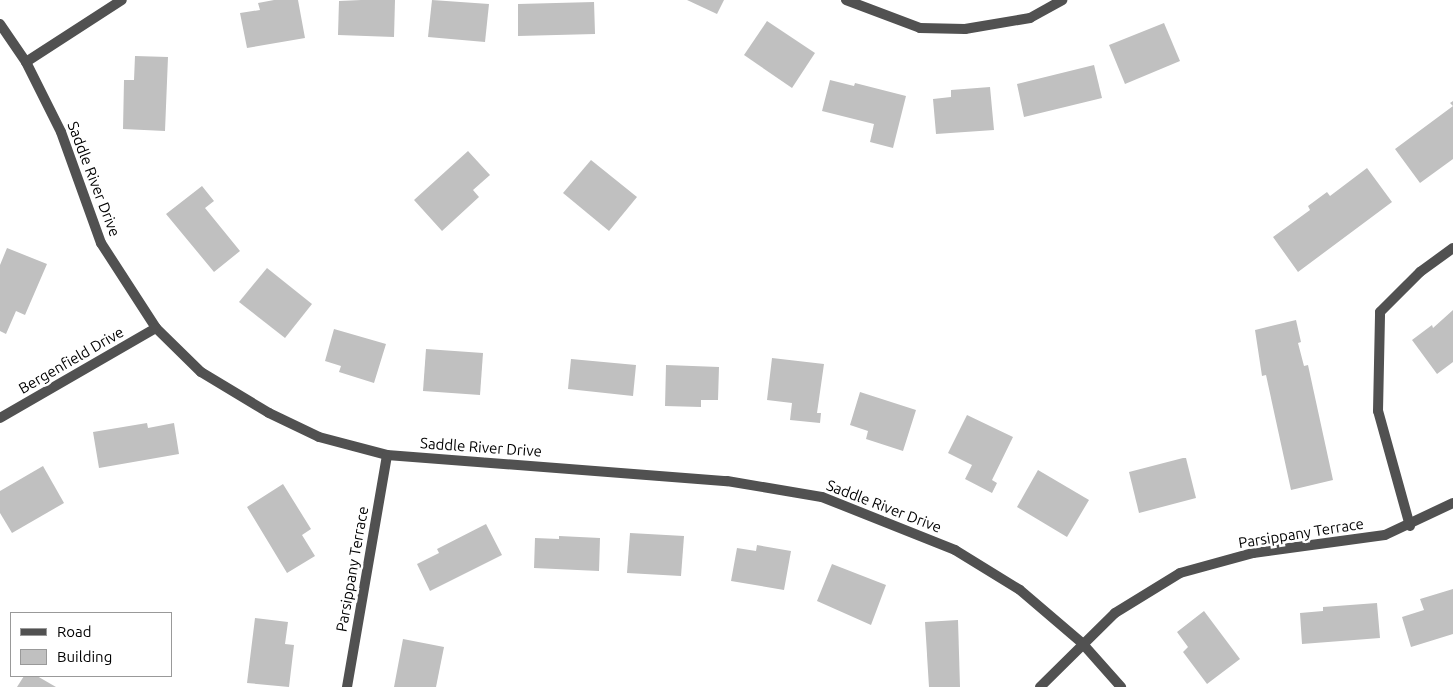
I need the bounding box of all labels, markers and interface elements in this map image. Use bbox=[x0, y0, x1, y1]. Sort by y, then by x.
street label: Saddle River Drive bbox=[64, 119, 124, 239]
street label: Bergenfield Drive bbox=[15, 323, 127, 397]
street label: Saddle River Drive bbox=[420, 434, 542, 460]
street label: Saddle River Drive bbox=[824, 476, 944, 536]
street label: Parsippany Terrace bbox=[332, 505, 372, 633]
street label: Parsippany Terrace bbox=[1237, 514, 1365, 552]
legend bbox=[10, 612, 172, 677]
text: Road bbox=[57, 623, 92, 640]
text: Building bbox=[57, 648, 112, 665]

